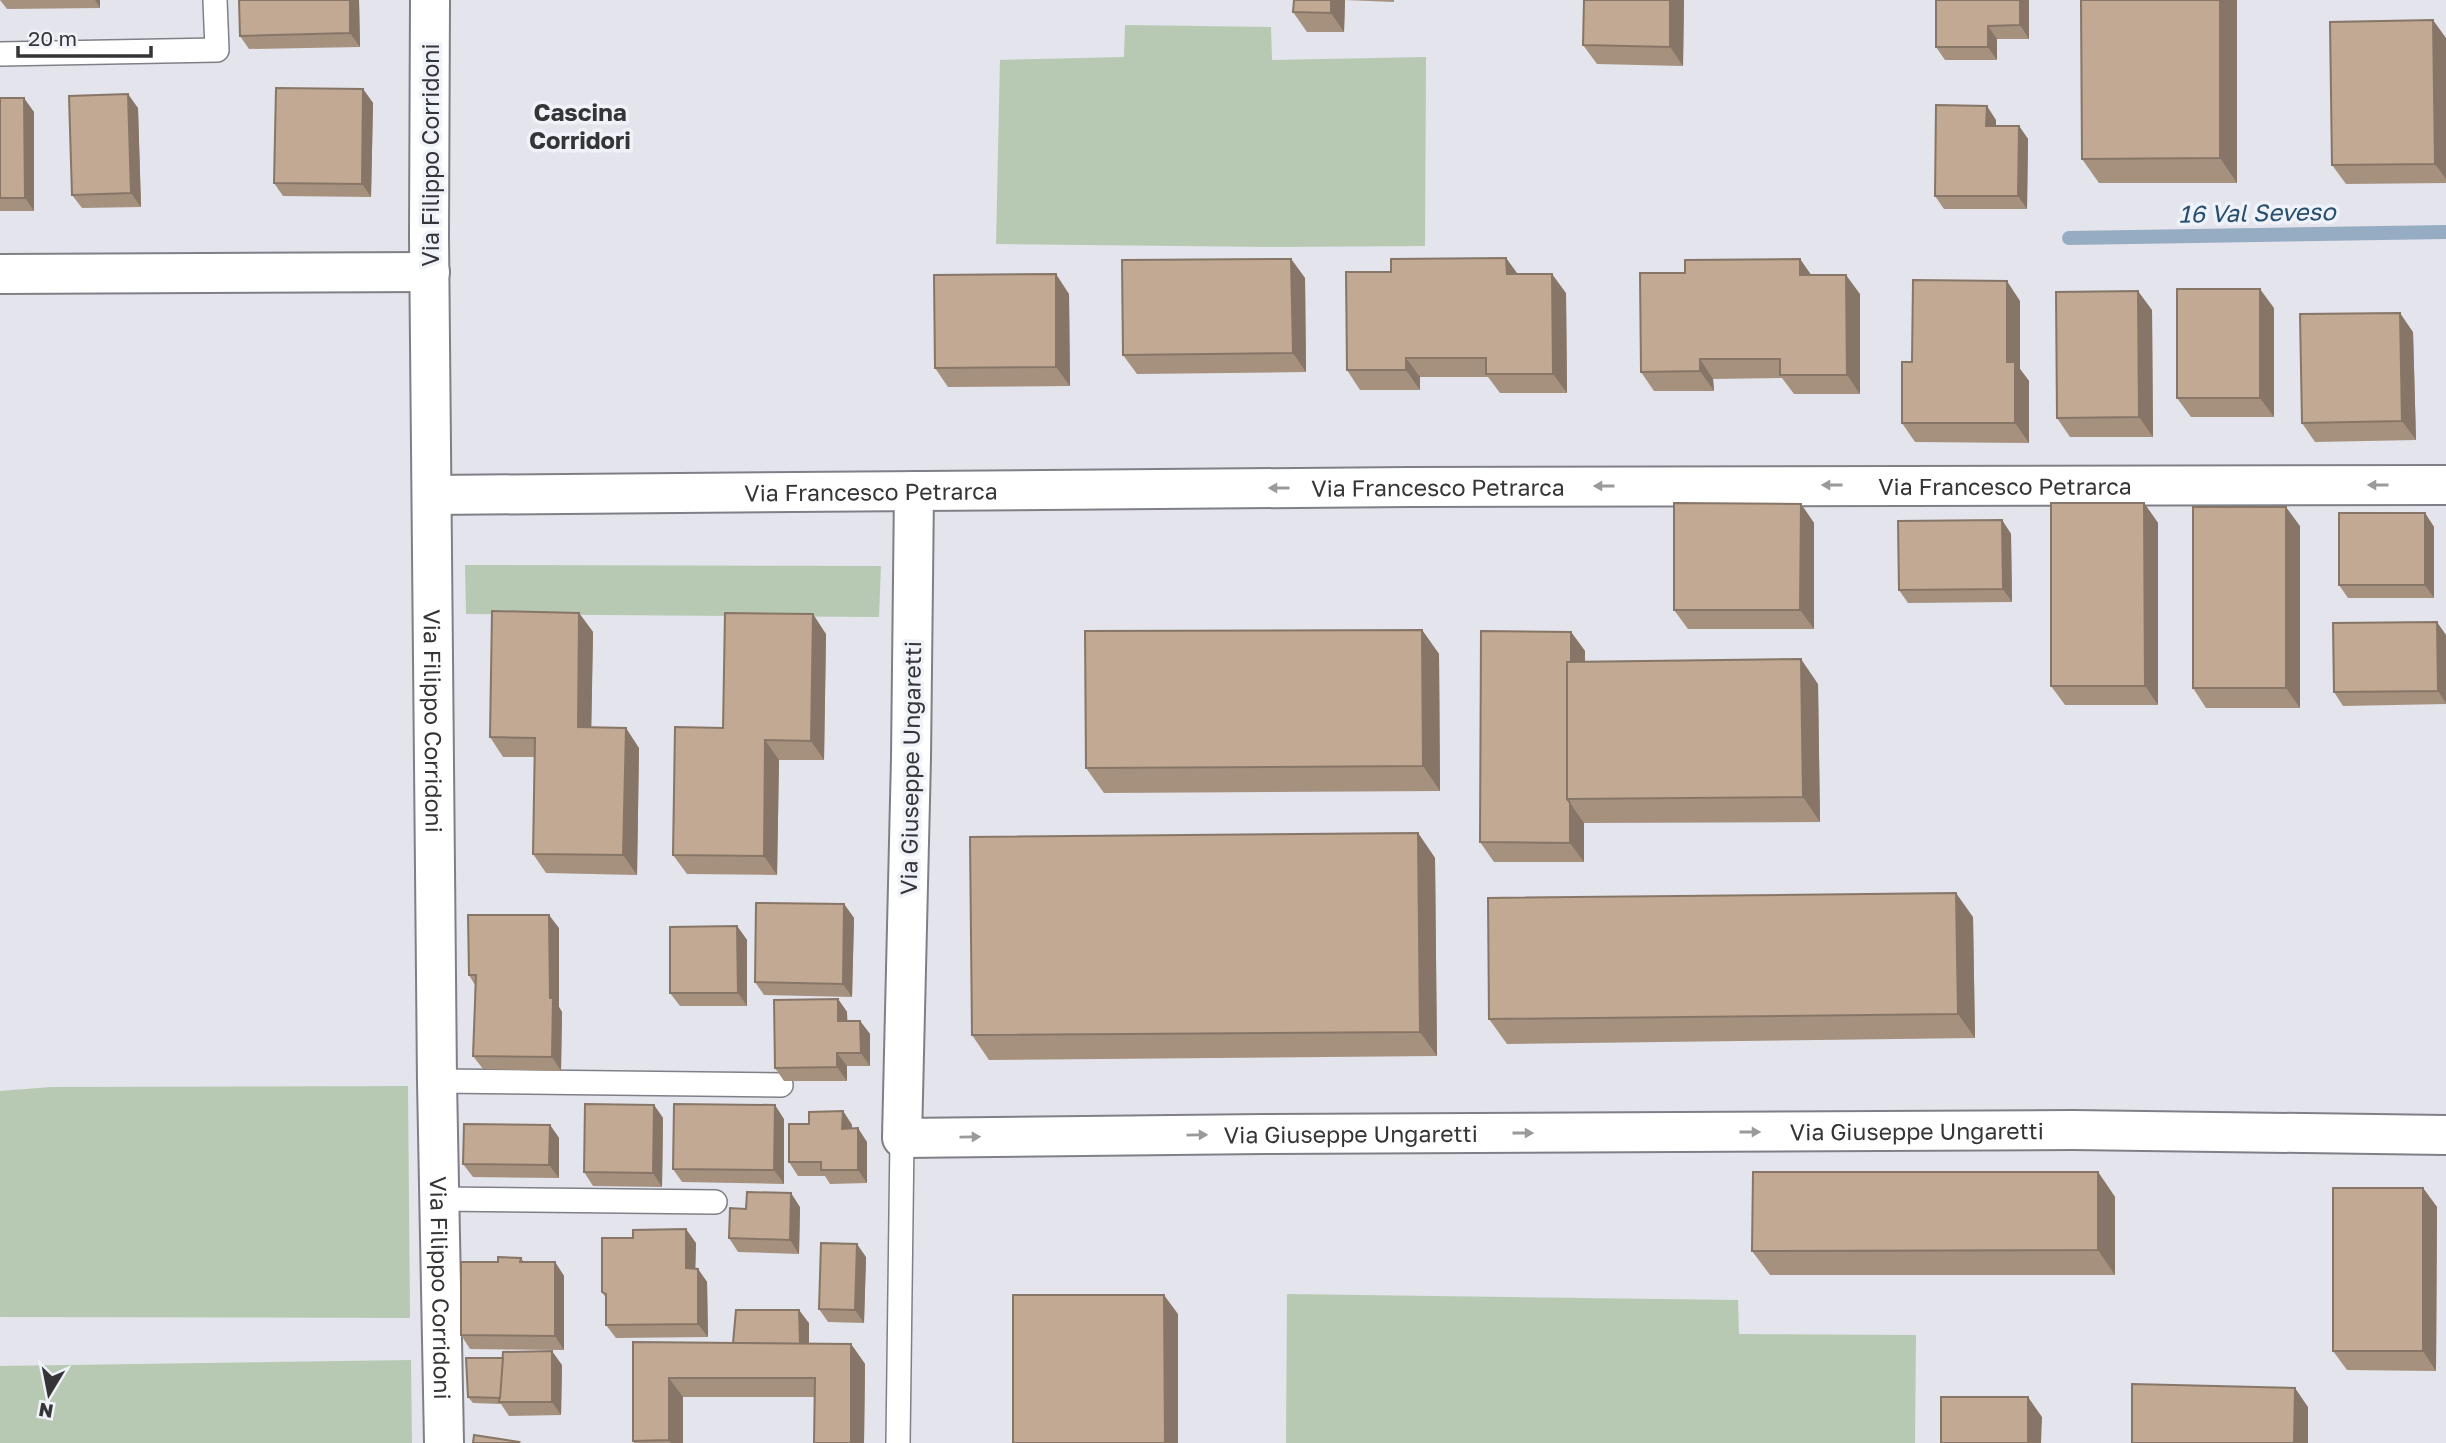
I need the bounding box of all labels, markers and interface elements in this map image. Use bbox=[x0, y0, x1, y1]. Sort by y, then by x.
scale bar bbox=[18, 14, 150, 58]
text: 20 m bbox=[28, 25, 77, 51]
street label: Via Filippo Corridoni bbox=[416, 43, 444, 267]
district label: Cascina Corridori bbox=[529, 97, 631, 154]
water label: 16 Val Seveso bbox=[2178, 196, 2337, 228]
street label: Via Francesco Petrarca bbox=[1878, 472, 2132, 500]
street label: Via Francesco Petrarca bbox=[1311, 473, 1565, 502]
street label: Via Francesco Petrarca bbox=[744, 476, 998, 506]
one-way arrow bbox=[1821, 479, 1843, 491]
one-way arrow bbox=[2367, 479, 2389, 491]
one-way arrow bbox=[1593, 480, 1615, 492]
one-way arrow bbox=[1268, 482, 1290, 494]
street label: Via Filippo Corridoni bbox=[419, 609, 449, 833]
street label: Via Giuseppe Ungaretti bbox=[894, 641, 926, 895]
street label: Via Giuseppe Ungaretti bbox=[1790, 1116, 2044, 1145]
street label: Via Giuseppe Ungaretti bbox=[1224, 1119, 1478, 1148]
one-way arrow bbox=[1740, 1126, 1762, 1138]
one-way arrow bbox=[1512, 1127, 1534, 1139]
one-way arrow bbox=[1187, 1129, 1209, 1140]
one-way arrow bbox=[959, 1131, 981, 1143]
street label: Via Filippo Corridoni bbox=[425, 1176, 457, 1400]
north arrow bbox=[14, 1359, 84, 1429]
text: N bbox=[37, 1399, 55, 1424]

